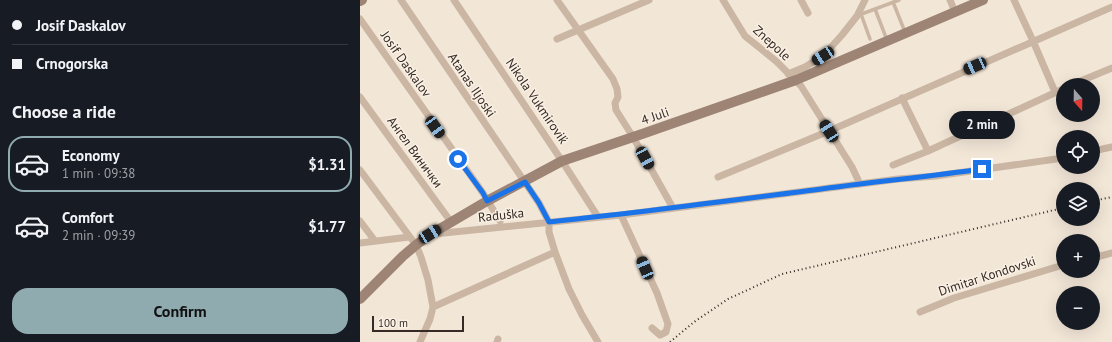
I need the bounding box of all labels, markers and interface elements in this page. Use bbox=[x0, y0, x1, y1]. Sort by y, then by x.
text: Josif Daskalov bbox=[36, 16, 126, 35]
street label: Znepole bbox=[750, 22, 794, 64]
street label: Josif Daskalov bbox=[376, 27, 436, 101]
car bbox=[810, 44, 836, 68]
street label: Atanas Iljoski bbox=[444, 50, 500, 120]
text: Crnogorska bbox=[36, 54, 108, 73]
street label: Nikola Vukmiroviḱ bbox=[502, 55, 572, 148]
car bbox=[962, 56, 988, 76]
north arrow bbox=[1056, 78, 1100, 122]
map controls bbox=[1056, 78, 1100, 330]
text: Choose a ride bbox=[12, 100, 116, 123]
street label: 4 Juli bbox=[639, 103, 671, 129]
callout: 2 min bbox=[949, 111, 1015, 139]
street label: Ангел Винички bbox=[383, 113, 447, 191]
car bbox=[423, 114, 447, 140]
text: 2 min bbox=[966, 116, 998, 133]
car bbox=[817, 118, 841, 144]
button: locate bbox=[1056, 130, 1100, 174]
car bbox=[634, 145, 656, 171]
icon: car bbox=[14, 146, 50, 182]
text: Economy bbox=[62, 146, 120, 165]
route start bbox=[449, 150, 467, 168]
text: $1.31 bbox=[308, 155, 346, 174]
route end bbox=[973, 160, 991, 178]
text: 1 min · 09:38 bbox=[62, 165, 135, 182]
button: layers bbox=[1056, 182, 1100, 226]
street label: Raduška bbox=[477, 204, 525, 226]
icon: car bbox=[14, 208, 50, 244]
text: Comfort bbox=[62, 208, 114, 227]
text: $1.77 bbox=[308, 217, 346, 236]
car bbox=[417, 223, 443, 245]
text: 2 min · 09:39 bbox=[62, 227, 135, 244]
button: + bbox=[1056, 234, 1100, 278]
street label: Dimitar Kondovski bbox=[936, 252, 1038, 300]
car bbox=[635, 255, 655, 281]
button: − bbox=[1056, 286, 1100, 330]
button: Confirm bbox=[12, 288, 348, 334]
scale bar bbox=[372, 314, 464, 333]
text: 100 m bbox=[378, 316, 408, 330]

